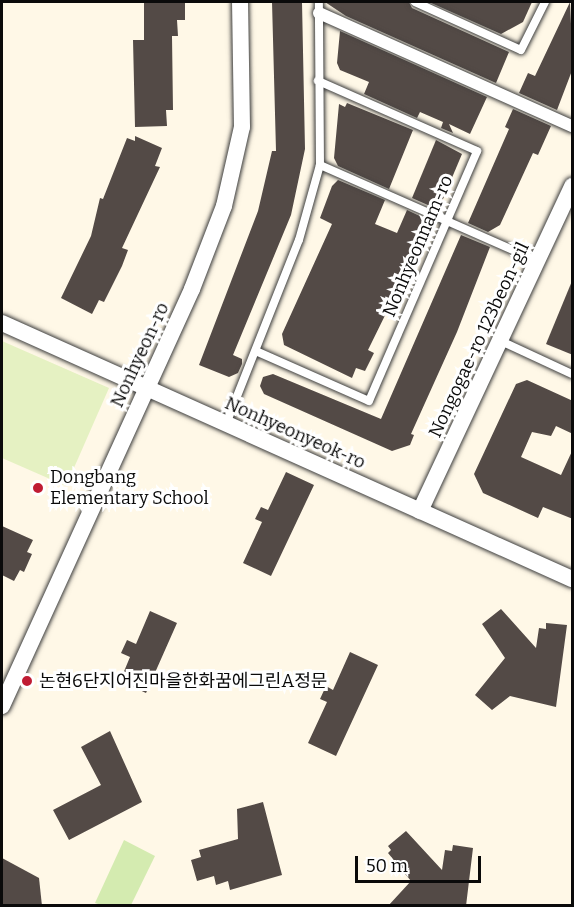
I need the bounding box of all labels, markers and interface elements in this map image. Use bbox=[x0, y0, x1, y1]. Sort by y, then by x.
street label: Nonhyeonnam-ro bbox=[378, 172, 458, 320]
street label: Nongogae-ro 123beon-gil bbox=[424, 239, 534, 441]
street label: Nonhyeon-ro bbox=[106, 299, 174, 411]
street label: Nonhyeonyeok-ro bbox=[221, 392, 369, 474]
place label: Dongbang Elementary School bbox=[50, 467, 209, 510]
marker: Dongbang Elementary School bbox=[31, 481, 45, 495]
place label: 논현6단지어진마을한화꿈에그린A정문 bbox=[39, 670, 327, 692]
marker: 논현6단지어진마을한화꿈에그린A정문 bbox=[20, 674, 34, 688]
scale bar bbox=[358, 844, 484, 882]
text: 50 m bbox=[366, 855, 408, 877]

